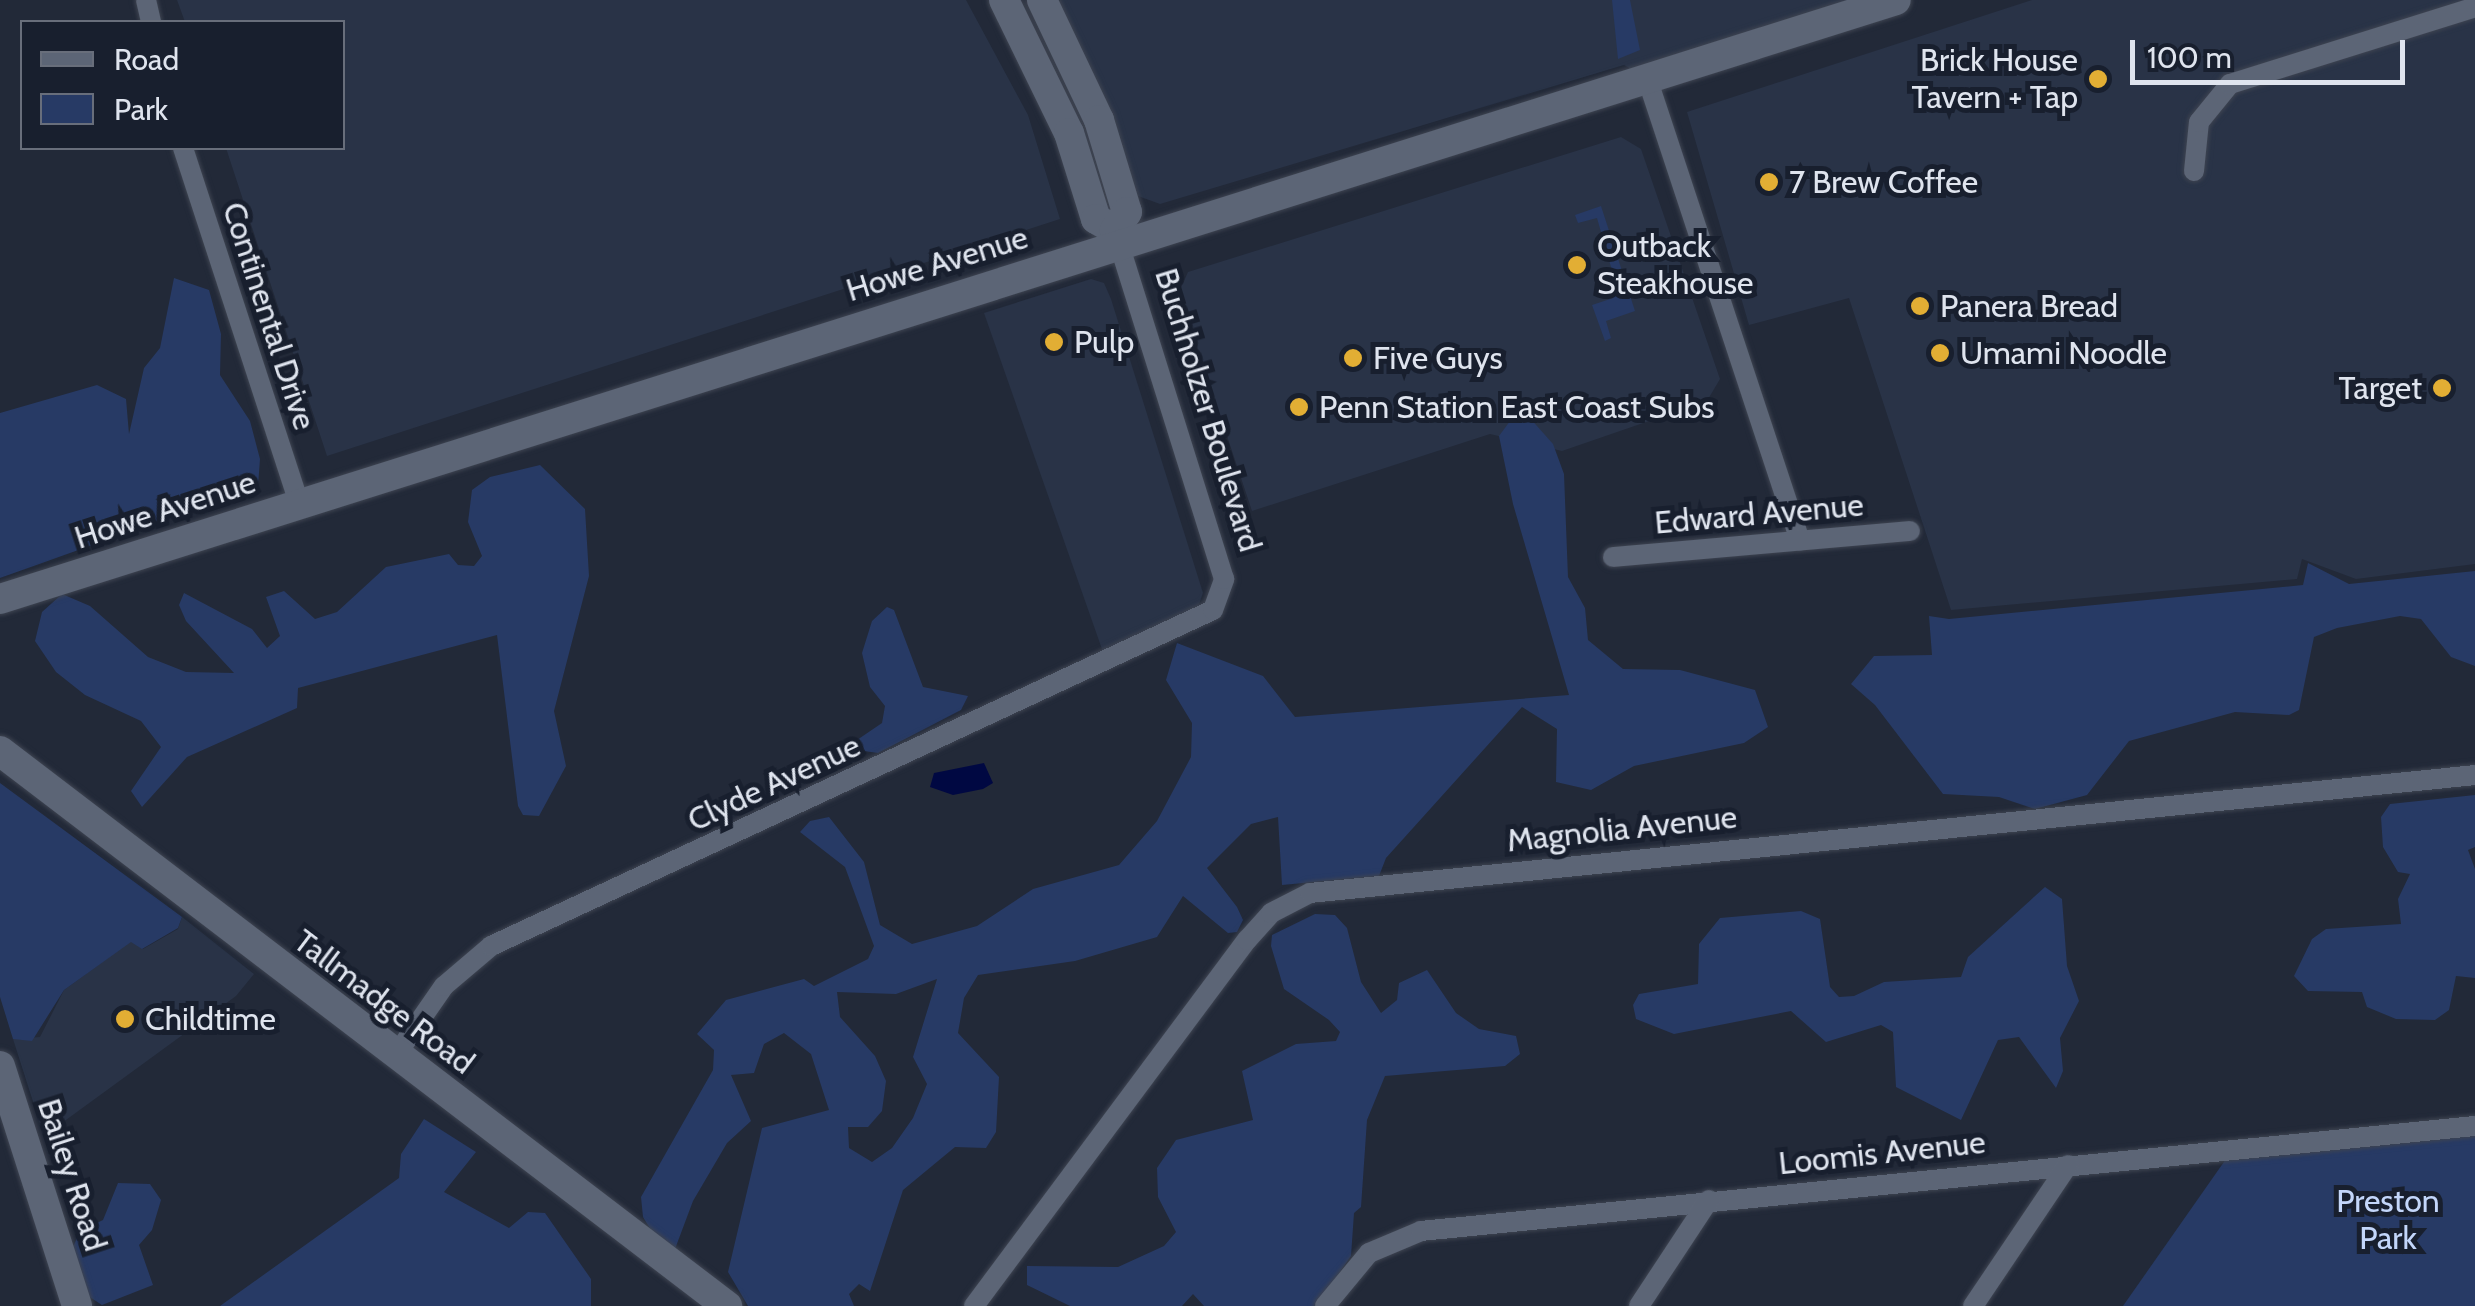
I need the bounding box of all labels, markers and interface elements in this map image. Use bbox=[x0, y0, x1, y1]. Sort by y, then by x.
legend bbox=[20, 20, 345, 150]
scale bar bbox=[2135, 20, 2410, 82]
text: 100 m bbox=[2147, 39, 2232, 76]
text: Road bbox=[114, 41, 179, 78]
place label: Brick House Tavern + Tap bbox=[1911, 42, 2078, 117]
marker: Brick House Tavern + Tap bbox=[2087, 68, 2109, 90]
text: Park bbox=[114, 91, 168, 128]
place label: 7 Brew Coffee bbox=[1789, 163, 1978, 201]
marker: 7 Brew Coffee bbox=[1758, 171, 1780, 193]
street label: Continental Drive bbox=[214, 198, 324, 434]
street label: Howe Avenue bbox=[842, 218, 1032, 310]
place label: Outback Steakhouse bbox=[1597, 228, 1753, 303]
marker: Outback Steakhouse bbox=[1566, 254, 1588, 276]
street label: Buchholzer Boulevard bbox=[1147, 264, 1269, 556]
place label: Panera Bread bbox=[1940, 287, 2118, 325]
marker: Panera Bread bbox=[1909, 295, 1931, 317]
place label: Pulp bbox=[1074, 323, 1134, 361]
marker: Pulp bbox=[1043, 331, 1065, 353]
place label: Umami Noodle bbox=[1960, 334, 2167, 372]
place label: Five Guys bbox=[1373, 339, 1503, 377]
marker: Umami Noodle bbox=[1929, 342, 1951, 364]
marker: Five Guys bbox=[1342, 347, 1364, 369]
place label: Target bbox=[2339, 369, 2422, 407]
marker: Target bbox=[2431, 377, 2453, 399]
place label: Penn Station East Coast Subs bbox=[1319, 388, 1715, 426]
marker: Penn Station East Coast Subs bbox=[1288, 396, 1310, 418]
street label: Howe Avenue bbox=[70, 463, 260, 557]
street label: Edward Avenue bbox=[1653, 486, 1865, 542]
street label: Clyde Avenue bbox=[682, 726, 866, 840]
street label: Magnolia Avenue bbox=[1505, 798, 1739, 860]
street label: Tallmadge Road bbox=[286, 922, 482, 1082]
place label: Childtime bbox=[145, 1000, 276, 1038]
marker: Childtime bbox=[114, 1008, 136, 1030]
street label: Bailey Road bbox=[29, 1094, 115, 1256]
street label: Loomis Avenue bbox=[1777, 1123, 1987, 1183]
park label: Preston Park bbox=[2336, 1183, 2440, 1258]

